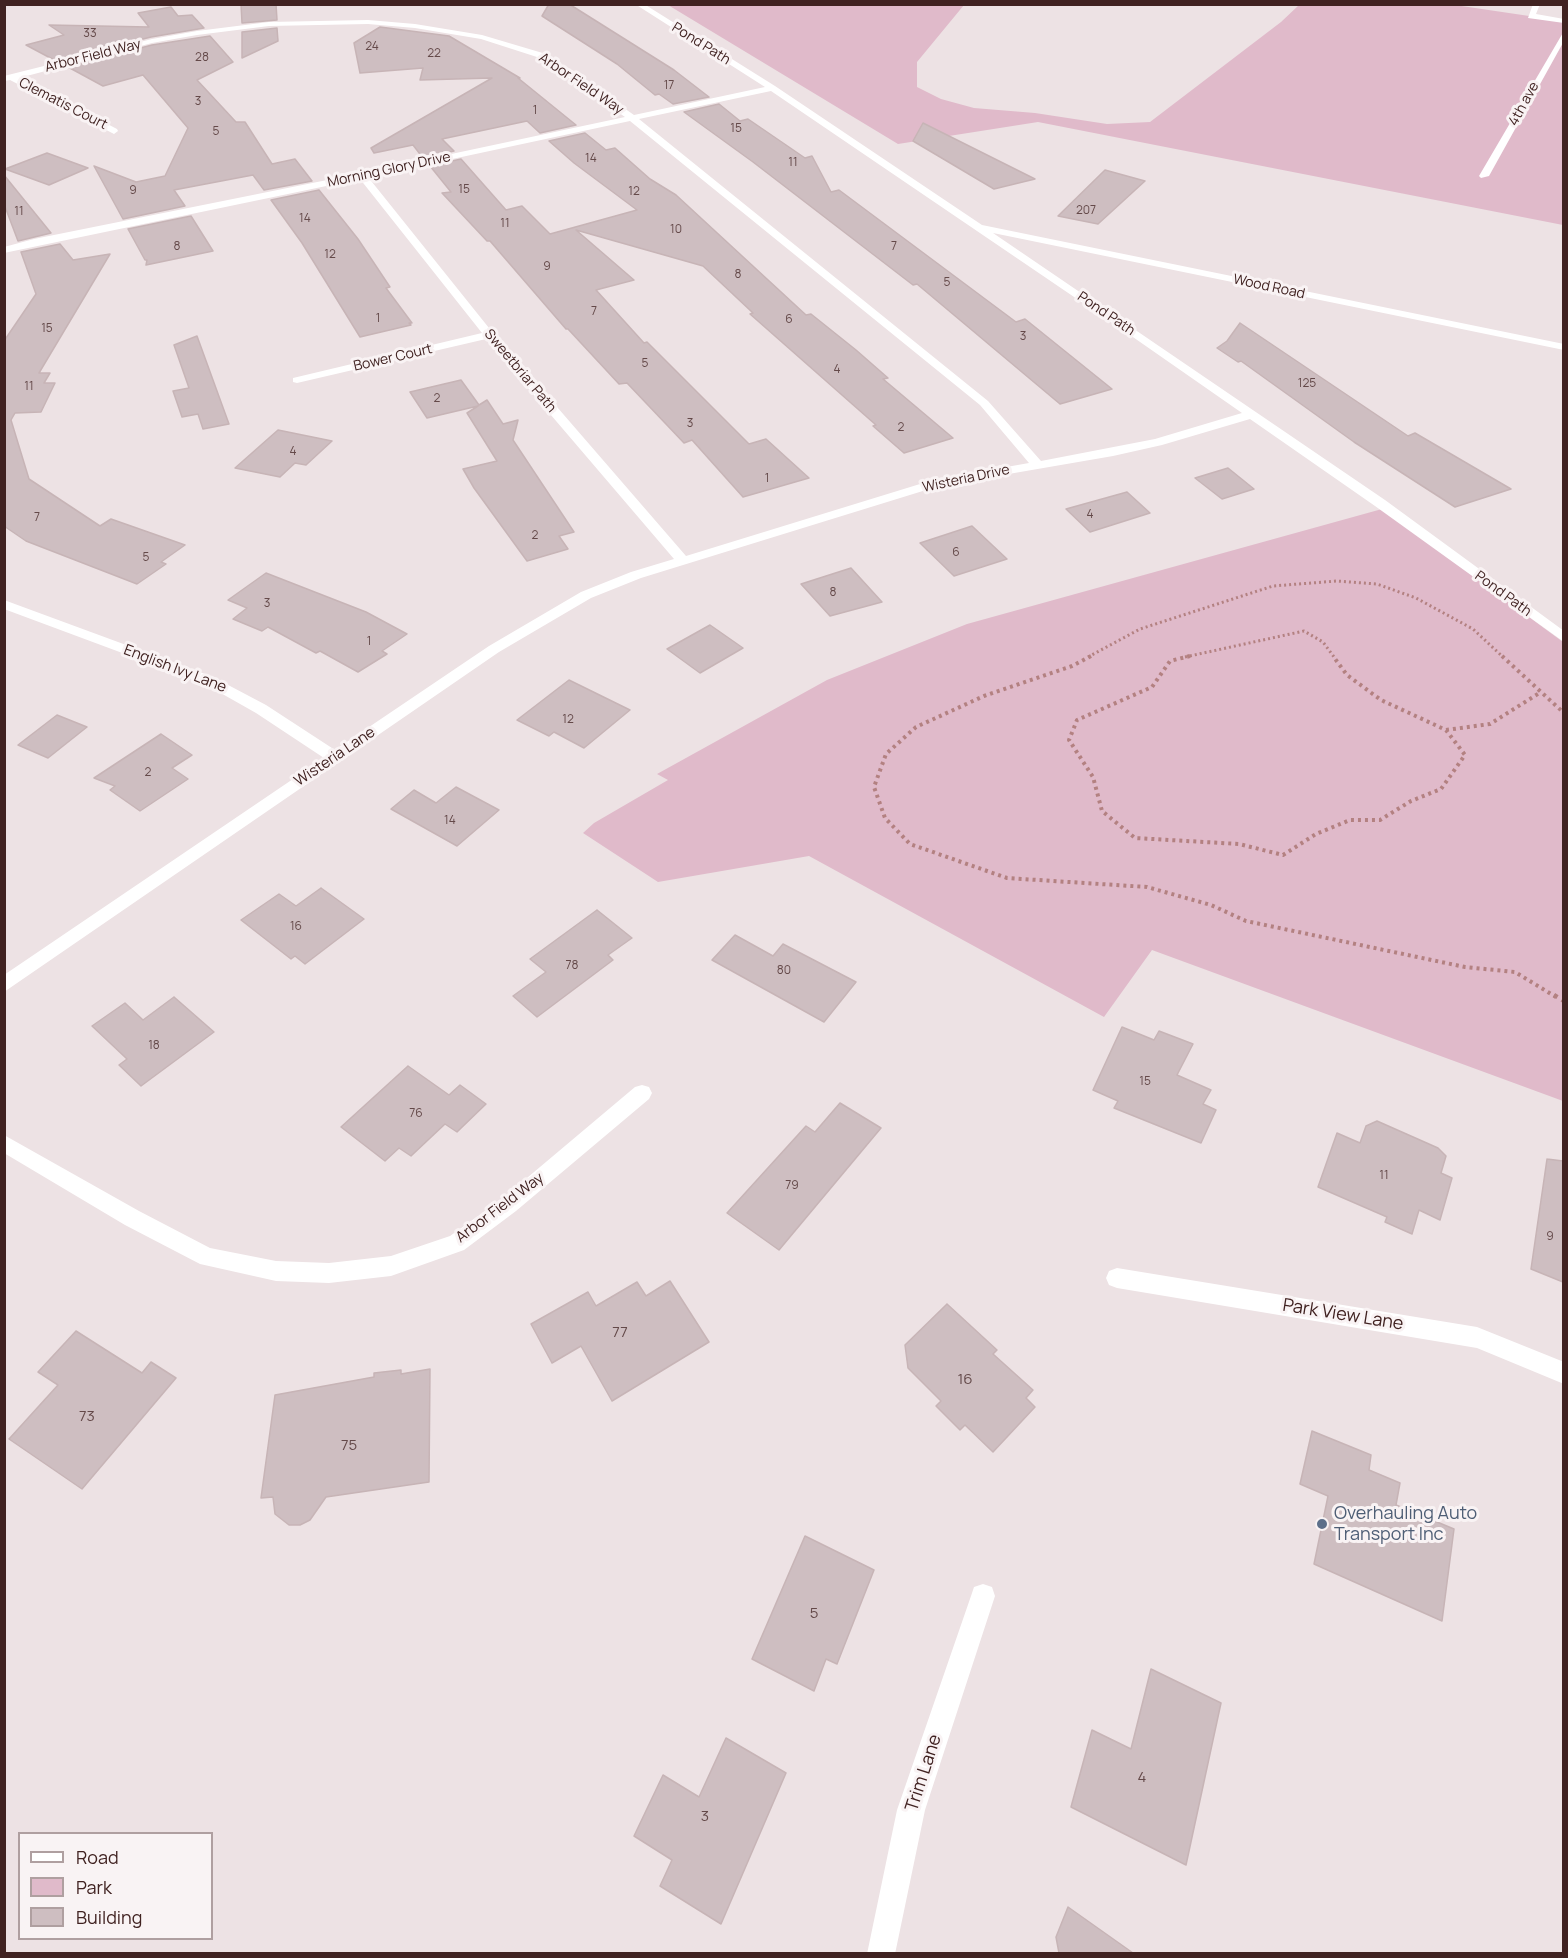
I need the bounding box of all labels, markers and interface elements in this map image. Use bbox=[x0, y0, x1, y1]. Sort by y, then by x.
street label: Pond Path bbox=[669, 19, 733, 69]
house number: 33 bbox=[83, 27, 97, 41]
street label: Arbor Field Way bbox=[43, 36, 143, 76]
house number: 24 bbox=[365, 40, 379, 54]
house number: 22 bbox=[427, 47, 441, 61]
street label: Arbor Field Way bbox=[536, 50, 626, 118]
house number: 28 bbox=[195, 51, 209, 65]
street label: Clematis Court bbox=[16, 74, 110, 134]
house number: 17 bbox=[664, 79, 674, 93]
street label: 4th ave bbox=[1505, 79, 1543, 129]
house number: 3 bbox=[195, 95, 201, 109]
house number: 1 bbox=[533, 104, 537, 118]
house number: 15 bbox=[730, 122, 742, 136]
house number: 5 bbox=[213, 125, 219, 139]
street label: Morning Glory Drive bbox=[326, 149, 452, 191]
house number: 14 bbox=[585, 152, 597, 166]
house number: 11 bbox=[788, 156, 798, 170]
house number: 15 bbox=[458, 183, 470, 197]
house number: 9 bbox=[129, 184, 137, 198]
house number: 12 bbox=[628, 185, 640, 199]
house number: 207 bbox=[1076, 204, 1096, 218]
house number: 11 bbox=[14, 205, 24, 219]
house number: 14 bbox=[299, 212, 311, 226]
house number: 11 bbox=[500, 217, 510, 231]
house number: 10 bbox=[670, 223, 682, 237]
house number: 8 bbox=[174, 240, 180, 254]
house number: 7 bbox=[891, 240, 897, 254]
house number: 12 bbox=[324, 248, 336, 262]
house number: 9 bbox=[543, 260, 551, 274]
house number: 8 bbox=[735, 268, 741, 282]
street label: Wood Road bbox=[1232, 271, 1306, 303]
house number: 5 bbox=[944, 276, 950, 290]
street label: Pond Path bbox=[1074, 289, 1138, 339]
house number: 7 bbox=[591, 305, 597, 319]
house number: 1 bbox=[376, 312, 380, 326]
house number: 6 bbox=[785, 313, 793, 327]
house number: 15 bbox=[41, 322, 53, 336]
street label: Sweetbriar Path bbox=[480, 326, 560, 416]
house number: 3 bbox=[1020, 330, 1026, 344]
street label: Bower Court bbox=[352, 341, 434, 375]
house number: 5 bbox=[642, 357, 648, 371]
house number: 4 bbox=[833, 363, 841, 377]
house number: 125 bbox=[1298, 377, 1316, 391]
house number: 11 bbox=[24, 380, 34, 394]
house number: 2 bbox=[434, 392, 440, 406]
house number: 3 bbox=[687, 417, 693, 431]
house number: 2 bbox=[898, 421, 904, 435]
house number: 4 bbox=[289, 445, 297, 459]
street label: Wisteria Drive bbox=[921, 462, 1011, 496]
house number: 1 bbox=[765, 472, 769, 486]
house number: 4 bbox=[1086, 508, 1094, 522]
house number: 7 bbox=[34, 511, 40, 525]
house number: 2 bbox=[532, 529, 538, 543]
house number: 6 bbox=[952, 546, 960, 560]
house number: 5 bbox=[143, 551, 149, 565]
street label: Pond Path bbox=[1471, 568, 1535, 620]
house number: 8 bbox=[830, 586, 836, 600]
house number: 3 bbox=[264, 597, 270, 611]
house number: 1 bbox=[367, 635, 371, 649]
street label: English Ivy Lane bbox=[121, 641, 229, 697]
house number: 12 bbox=[562, 713, 574, 727]
street label: Wisteria Lane bbox=[291, 723, 379, 791]
house number: 2 bbox=[145, 766, 151, 780]
house number: 14 bbox=[444, 814, 456, 828]
house number: 16 bbox=[290, 920, 302, 934]
house number: 78 bbox=[566, 959, 578, 973]
house number: 80 bbox=[777, 964, 791, 978]
house number: 18 bbox=[148, 1039, 160, 1053]
house number: 15 bbox=[1139, 1075, 1151, 1089]
house number: 76 bbox=[409, 1107, 423, 1121]
street label: Arbor Field Way bbox=[452, 1169, 548, 1247]
house number: 11 bbox=[1379, 1169, 1389, 1183]
house number: 79 bbox=[785, 1179, 799, 1193]
house number: 9 bbox=[1546, 1230, 1554, 1244]
street label: Park View Lane bbox=[1281, 1295, 1405, 1335]
house number: 77 bbox=[612, 1324, 628, 1342]
house number: 16 bbox=[957, 1371, 973, 1389]
house number: 73 bbox=[79, 1408, 95, 1426]
house number: 75 bbox=[341, 1437, 357, 1455]
place label: Overhauling Auto Transport Inc bbox=[1334, 1503, 1477, 1546]
marker: Overhauling Auto Transport Inc bbox=[1315, 1517, 1329, 1531]
house number: 5 bbox=[810, 1605, 818, 1623]
street label: Trim Lane bbox=[901, 1732, 947, 1814]
house number: 4 bbox=[1138, 1769, 1146, 1787]
house number: 3 bbox=[701, 1808, 709, 1826]
legend bbox=[18, 1832, 213, 1940]
text: Road bbox=[76, 1845, 119, 1869]
text: Park bbox=[76, 1875, 112, 1899]
text: Building bbox=[76, 1905, 142, 1929]

